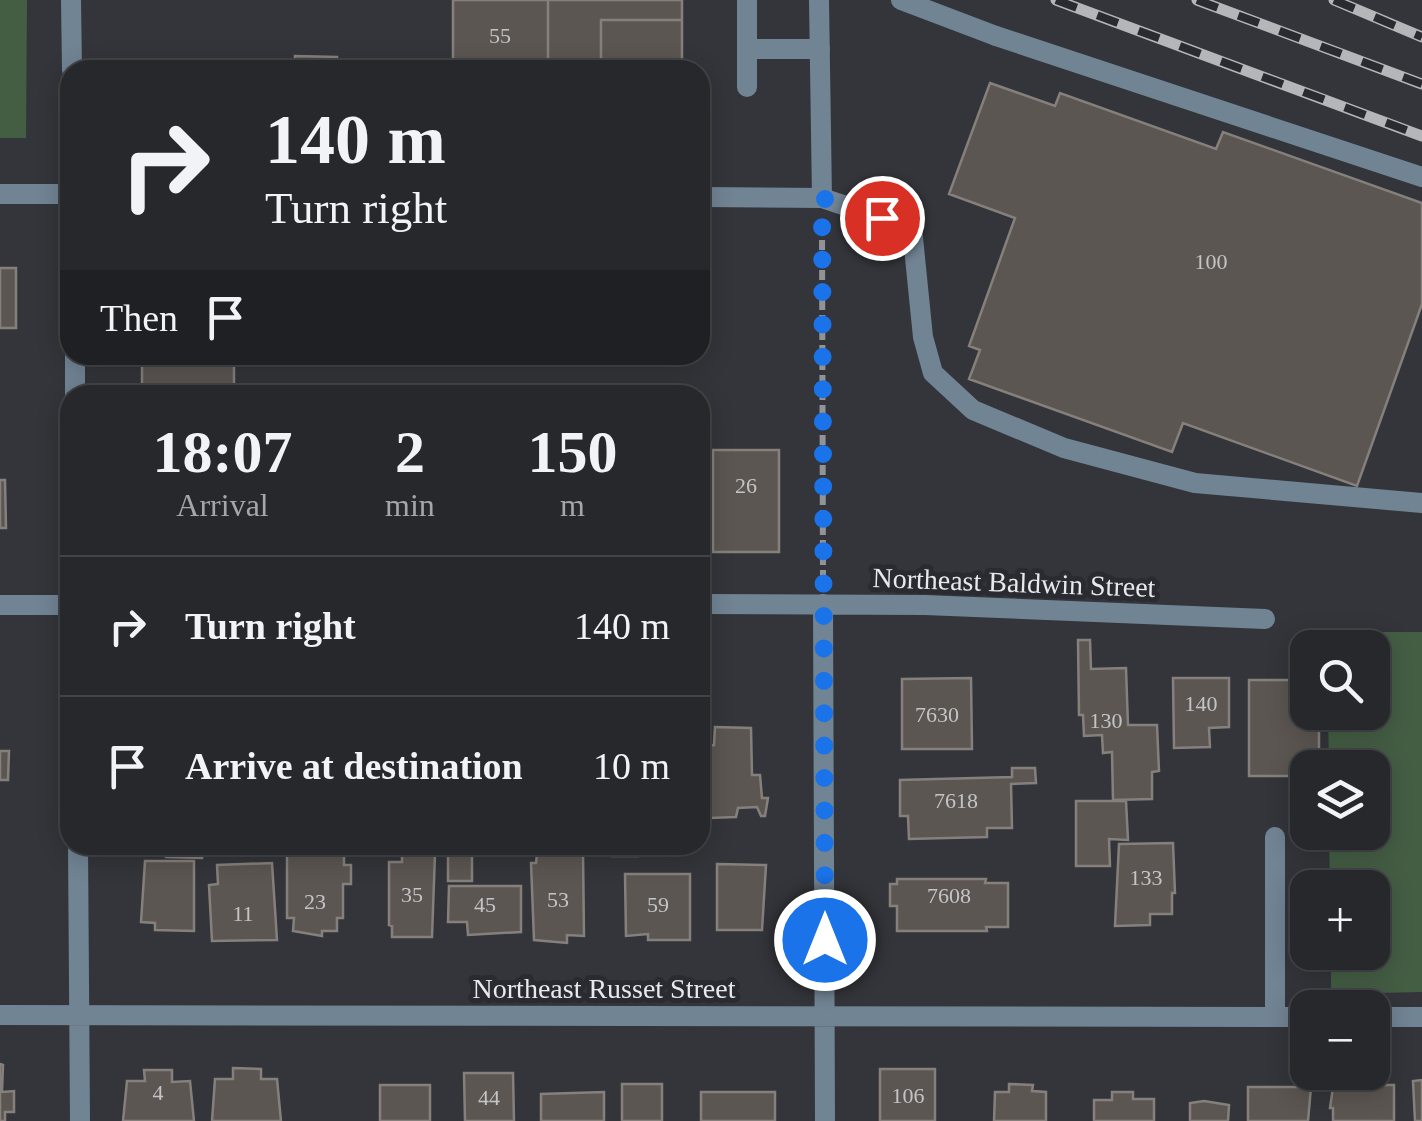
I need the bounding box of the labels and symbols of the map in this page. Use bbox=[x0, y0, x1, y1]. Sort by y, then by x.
house number: 55 bbox=[489, 23, 511, 48]
pin bbox=[840, 176, 925, 261]
house number: 100 bbox=[1195, 249, 1228, 274]
house number: 26 bbox=[735, 473, 757, 498]
street label: Northeast Baldwin Street bbox=[872, 562, 1156, 603]
house number: 140 bbox=[1185, 691, 1218, 716]
house number: 7630 bbox=[915, 702, 959, 727]
house number: 130 bbox=[1090, 708, 1123, 733]
house number: 7618 bbox=[934, 788, 978, 813]
house number: 133 bbox=[1130, 865, 1163, 890]
house number: 35 bbox=[401, 882, 423, 907]
house number: 7608 bbox=[927, 883, 971, 908]
house number: 53 bbox=[547, 887, 569, 912]
position arrow bbox=[773, 888, 877, 992]
house number: 23 bbox=[304, 889, 326, 914]
house number: 45 bbox=[474, 892, 496, 917]
house number: 59 bbox=[647, 892, 669, 917]
house number: 11 bbox=[232, 901, 254, 926]
street label: Northeast Russet Street bbox=[473, 973, 736, 1004]
house number: 4 bbox=[153, 1080, 164, 1105]
house number: 106 bbox=[892, 1083, 925, 1108]
house number: 44 bbox=[478, 1085, 500, 1110]

